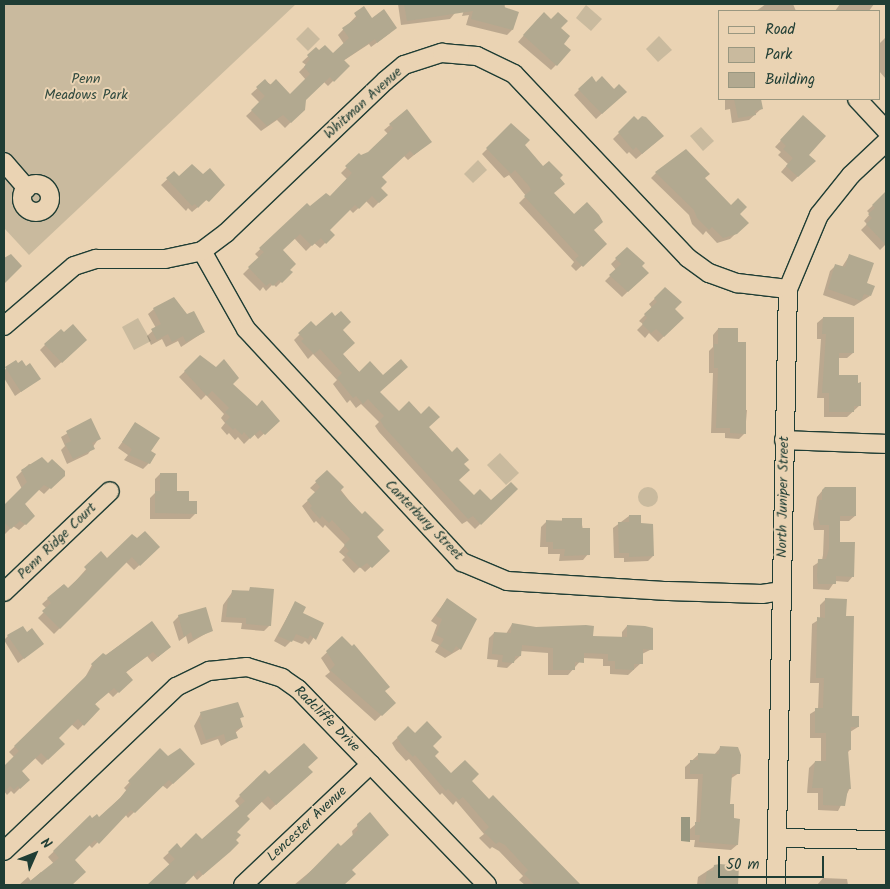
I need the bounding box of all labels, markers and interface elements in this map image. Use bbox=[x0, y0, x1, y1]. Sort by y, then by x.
legend bbox=[718, 10, 880, 100]
text: Road bbox=[765, 18, 795, 42]
text: Park bbox=[765, 43, 792, 67]
street label: Whitman Avenue bbox=[321, 64, 405, 142]
text: Building bbox=[765, 68, 815, 92]
park label: Penn Meadows Park bbox=[44, 71, 128, 104]
street label: North Juniper Street bbox=[774, 436, 792, 558]
street label: Canterbury Street bbox=[381, 476, 467, 564]
street label: Penn Ridge Court bbox=[14, 499, 100, 583]
street label: Radcliffe Drive bbox=[291, 683, 363, 755]
street label: Lencester Avenue bbox=[264, 783, 350, 865]
north arrow bbox=[10, 829, 60, 879]
text: N bbox=[35, 833, 57, 854]
scale bar bbox=[720, 846, 826, 878]
text: 50 m bbox=[726, 853, 760, 877]

